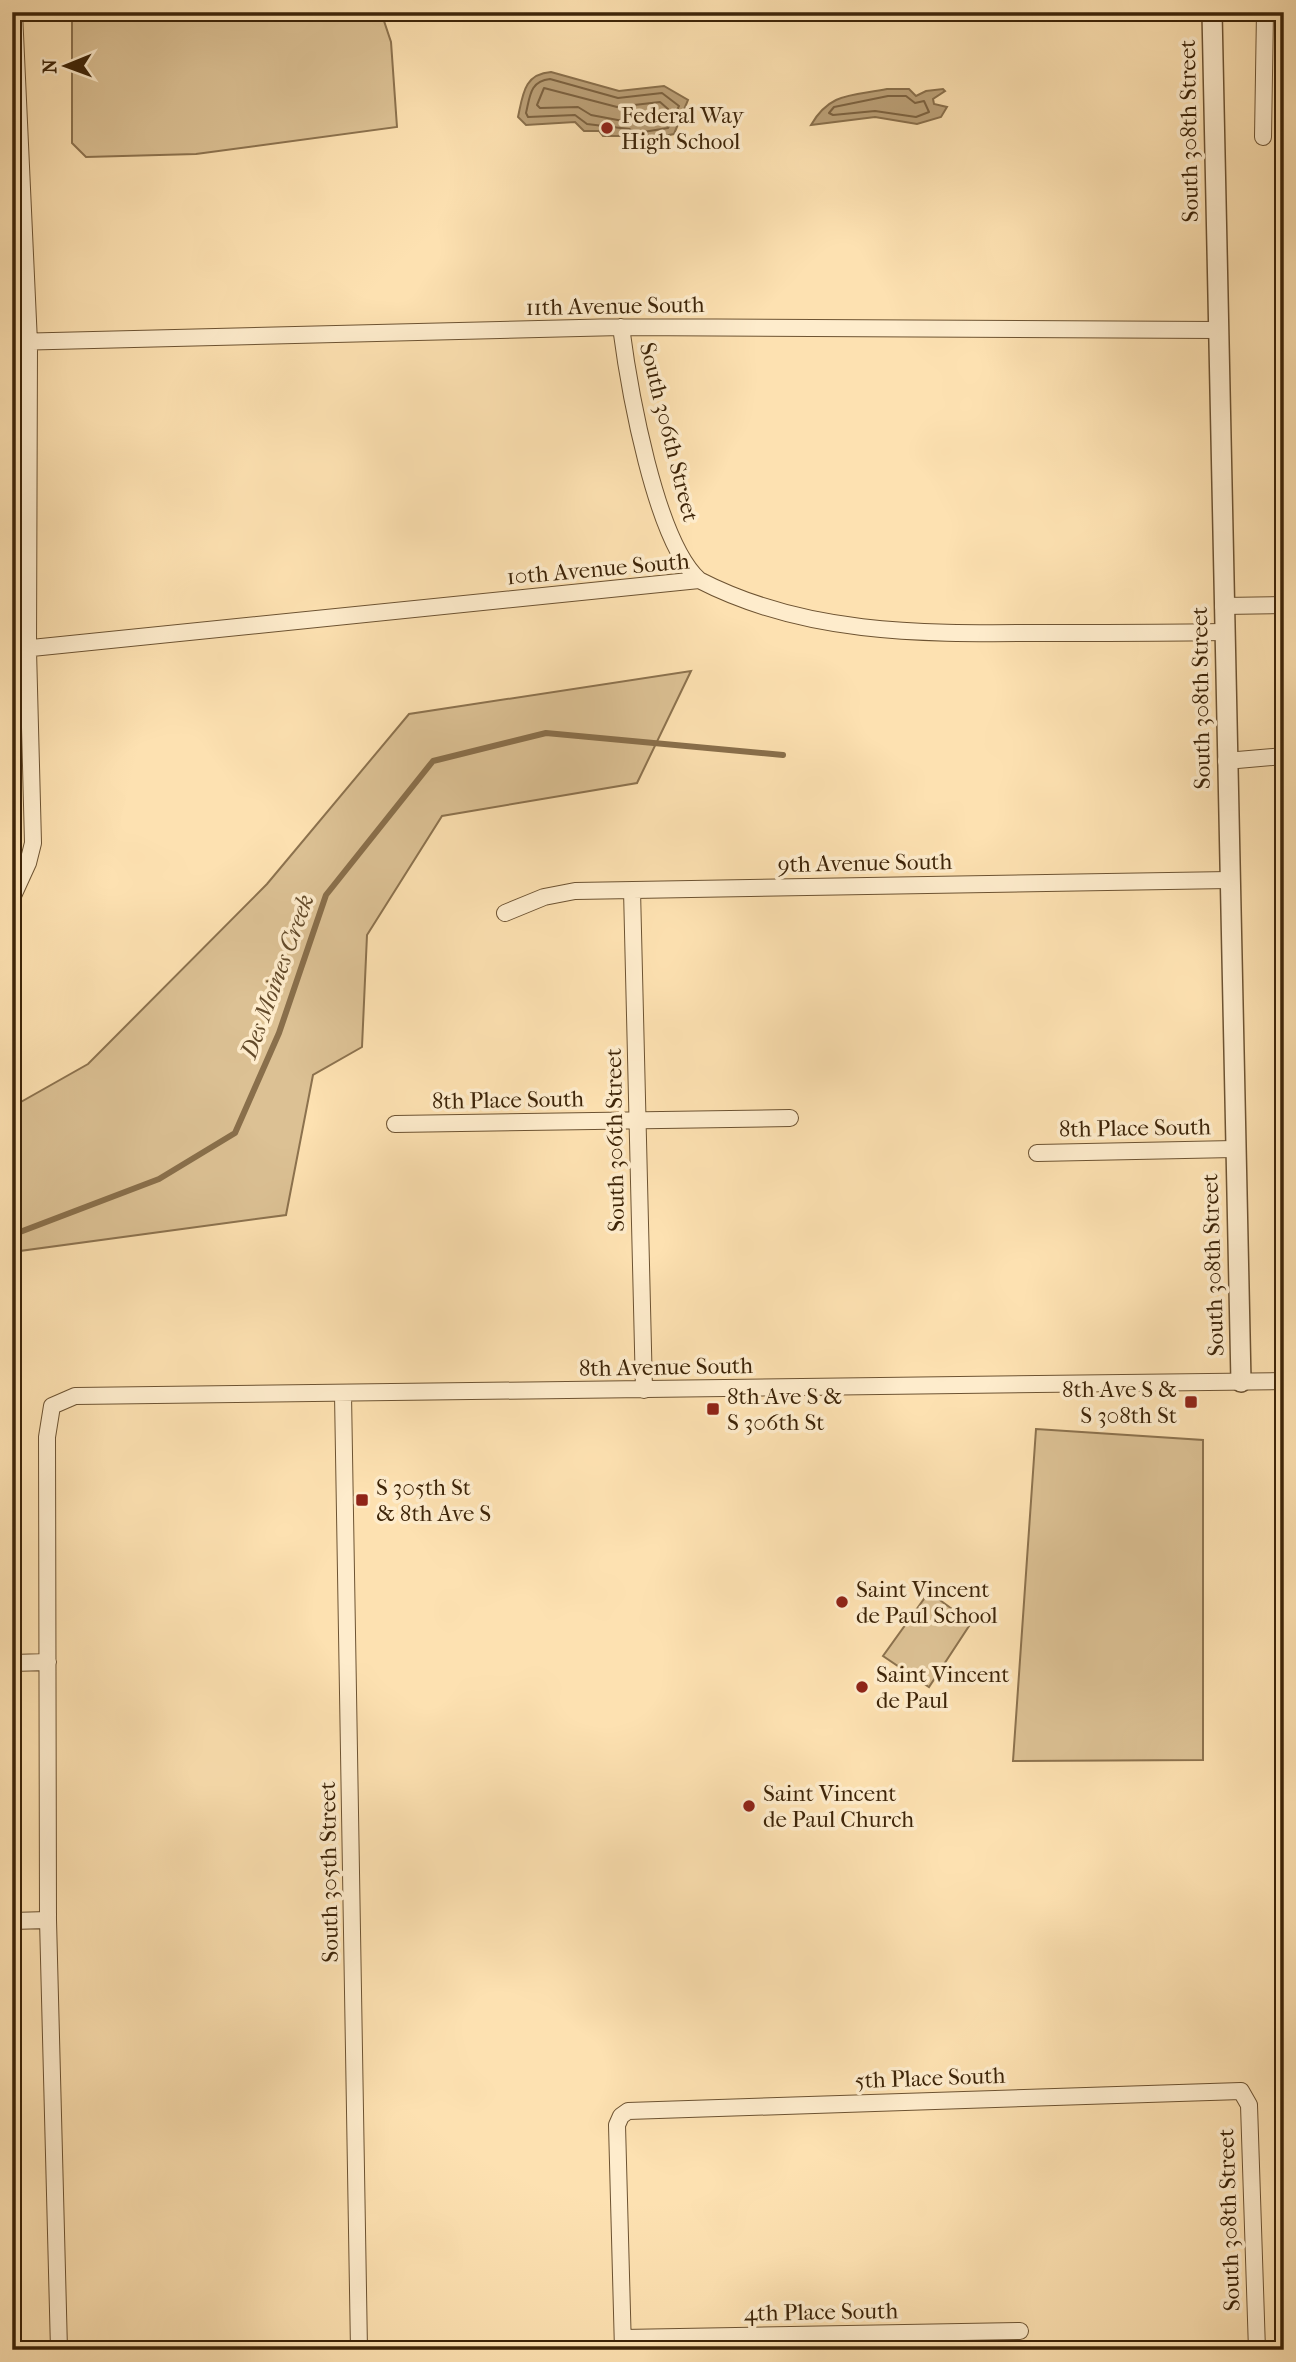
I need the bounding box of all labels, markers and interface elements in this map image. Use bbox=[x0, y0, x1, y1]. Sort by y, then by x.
north arrow bbox=[32, 32, 102, 102]
street label: South 308th Street bbox=[1174, 39, 1204, 223]
text: N bbox=[39, 58, 61, 74]
place label: Federal Way High School bbox=[621, 102, 745, 155]
marker: Federal Way High School bbox=[599, 120, 615, 136]
street label: 11th Avenue South bbox=[525, 291, 705, 321]
street label: South 306th Street bbox=[634, 340, 704, 524]
street label: 10th Avenue South bbox=[505, 548, 691, 590]
street label: South 308th Street bbox=[1186, 606, 1216, 790]
street label: 9th Avenue South bbox=[777, 848, 953, 878]
water label: Des Moines Creek bbox=[234, 890, 320, 1064]
street label: South 306th Street bbox=[600, 1048, 630, 1232]
street label: 8th Place South bbox=[432, 1085, 584, 1115]
street label: 8th Place South bbox=[1059, 1113, 1211, 1143]
street label: South 308th Street bbox=[1196, 1173, 1230, 1357]
street label: 8th Avenue South bbox=[579, 1352, 753, 1382]
place label: 8th Ave S & S 308th St bbox=[1062, 1376, 1177, 1429]
place label: 8th Ave S & S 306th St bbox=[727, 1383, 842, 1436]
marker: 8th Ave S & S 308th St bbox=[1183, 1394, 1199, 1410]
marker: 8th Ave S & S 306th St bbox=[705, 1401, 721, 1417]
place label: S 305th St & 8th Ave S bbox=[376, 1474, 491, 1527]
marker: S 305th St & 8th Ave S bbox=[354, 1492, 370, 1508]
place label: Saint Vincent de Paul School bbox=[856, 1576, 998, 1629]
marker: Saint Vincent de Paul School bbox=[834, 1594, 850, 1610]
place label: Saint Vincent de Paul bbox=[876, 1661, 1010, 1714]
marker: Saint Vincent de Paul bbox=[854, 1679, 870, 1695]
place label: Saint Vincent de Paul Church bbox=[763, 1780, 914, 1833]
street label: South 305th Street bbox=[314, 1781, 344, 1963]
marker: Saint Vincent de Paul Church bbox=[741, 1798, 757, 1814]
street label: 5th Place South bbox=[854, 2062, 1006, 2094]
street label: South 308th Street bbox=[1212, 2128, 1246, 2312]
street label: 4th Place South bbox=[744, 2297, 898, 2327]

